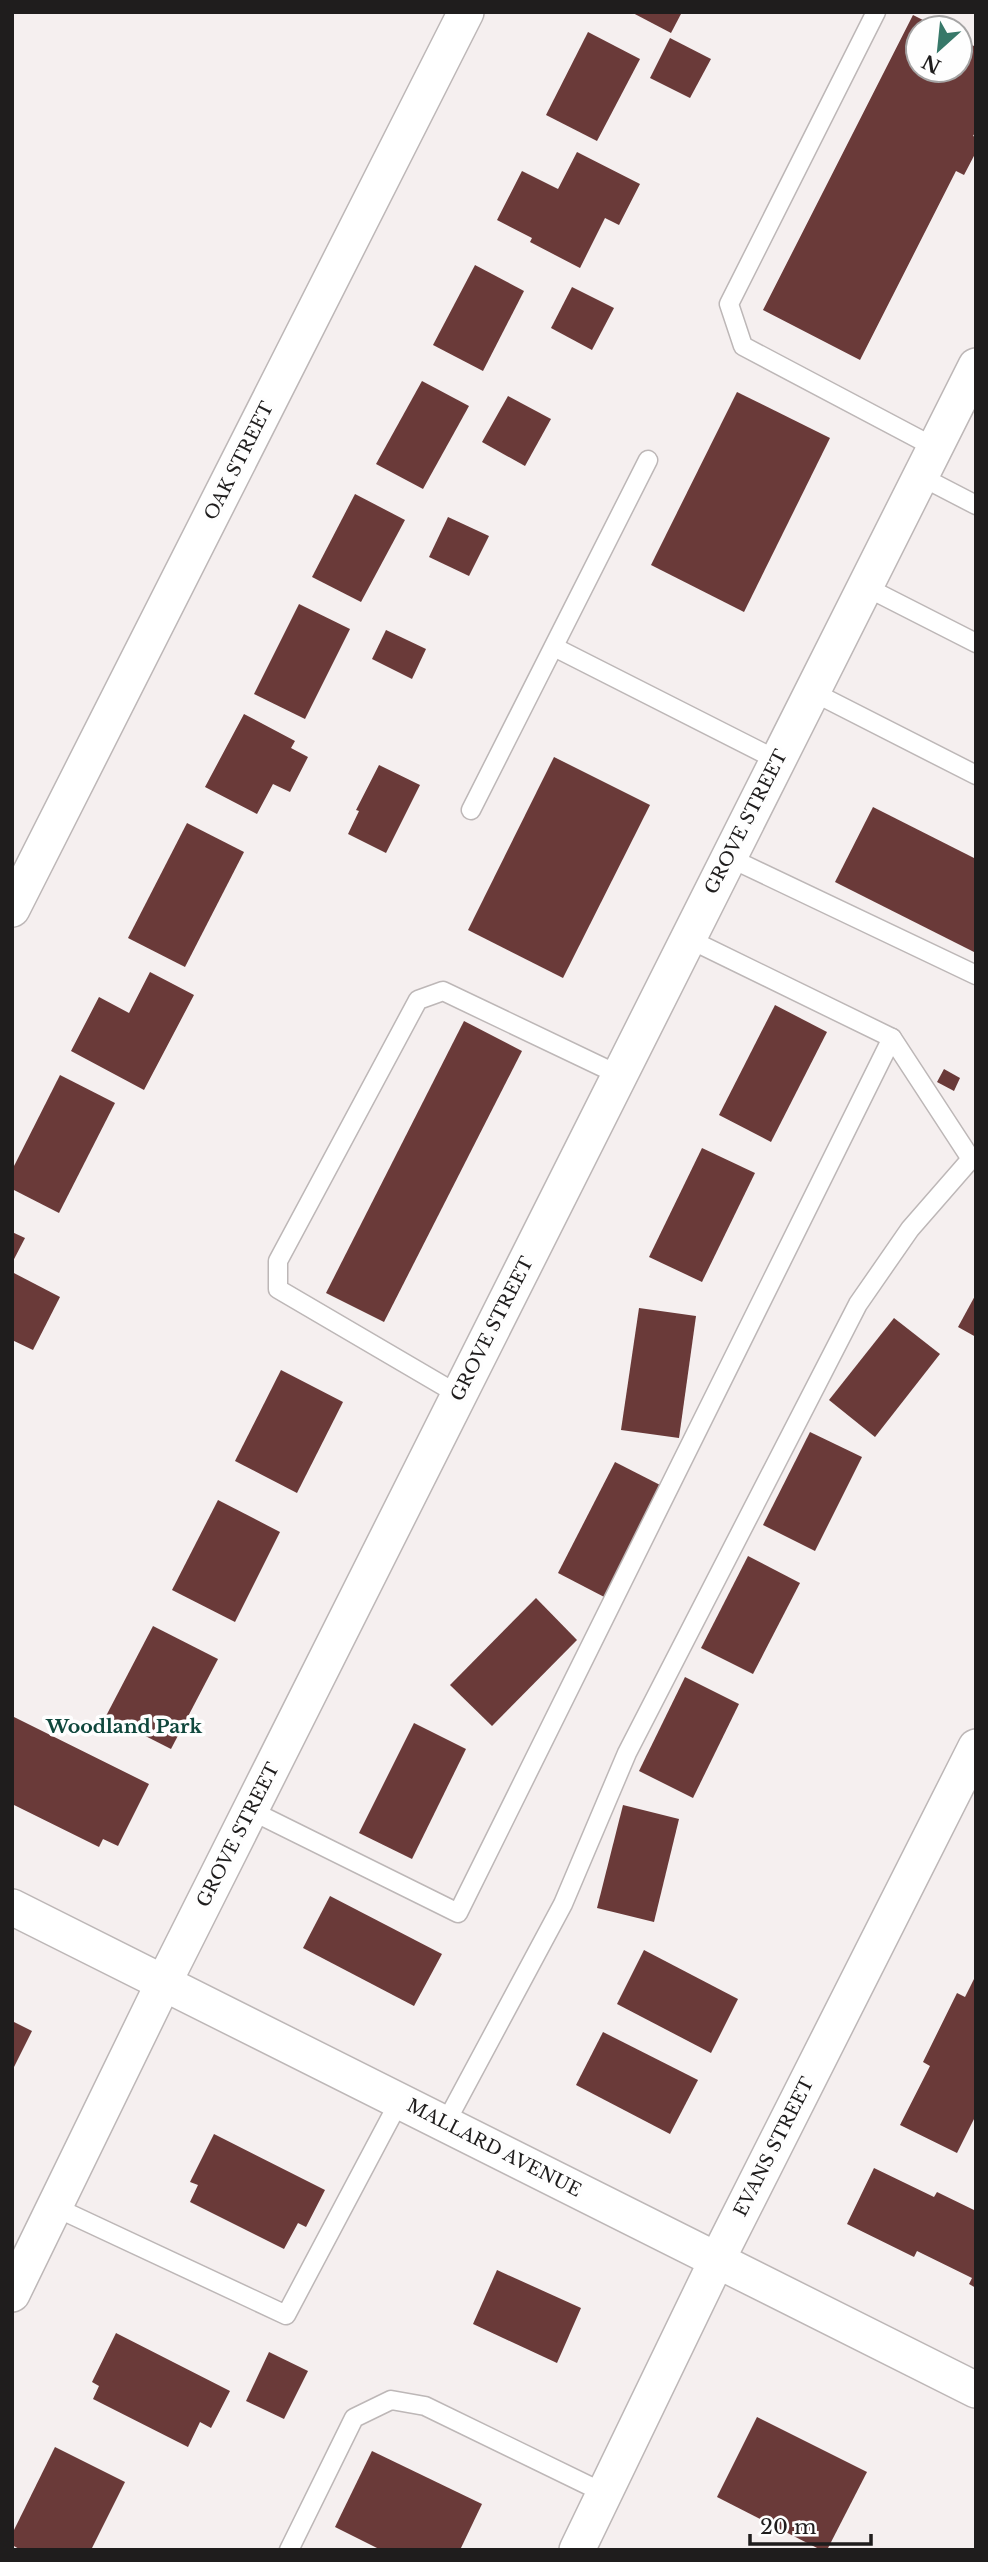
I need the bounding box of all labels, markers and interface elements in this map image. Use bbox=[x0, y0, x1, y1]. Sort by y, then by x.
north arrow bbox=[904, 14, 974, 84]
text: N bbox=[918, 49, 945, 78]
street label: OAK STREET bbox=[200, 398, 279, 524]
street label: GROVE STREET bbox=[700, 746, 792, 898]
street label: GROVE STREET bbox=[446, 1253, 538, 1405]
district label: Woodland Park bbox=[45, 1715, 202, 1738]
street label: GROVE STREET bbox=[192, 1759, 284, 1911]
street label: EVANS STREET bbox=[729, 2073, 819, 2220]
street label: MALLARD AVENUE bbox=[403, 2094, 585, 2202]
scale bar bbox=[750, 2502, 871, 2546]
text: 20 m bbox=[760, 2514, 817, 2540]

